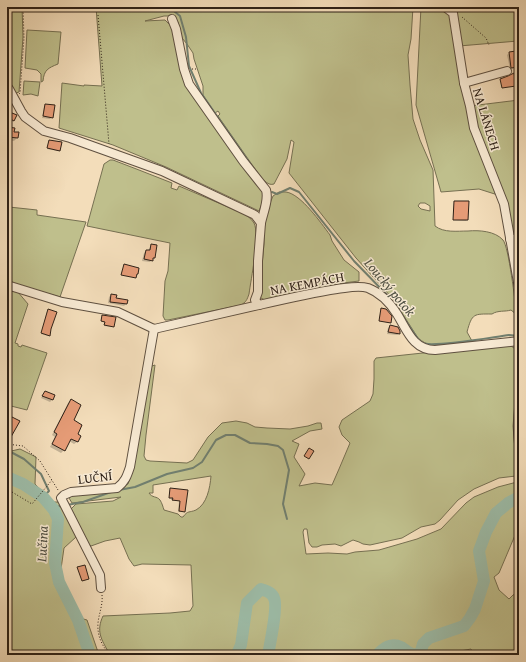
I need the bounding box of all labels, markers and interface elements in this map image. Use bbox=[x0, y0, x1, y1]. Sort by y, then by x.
street label: NA LÁNECH bbox=[468, 86, 505, 153]
water label: Loucký potok bbox=[359, 253, 421, 321]
street label: NA KEMPÁCH bbox=[269, 267, 346, 300]
street label: LUČNÍ bbox=[77, 466, 114, 489]
water label: Lučina bbox=[31, 525, 53, 564]

